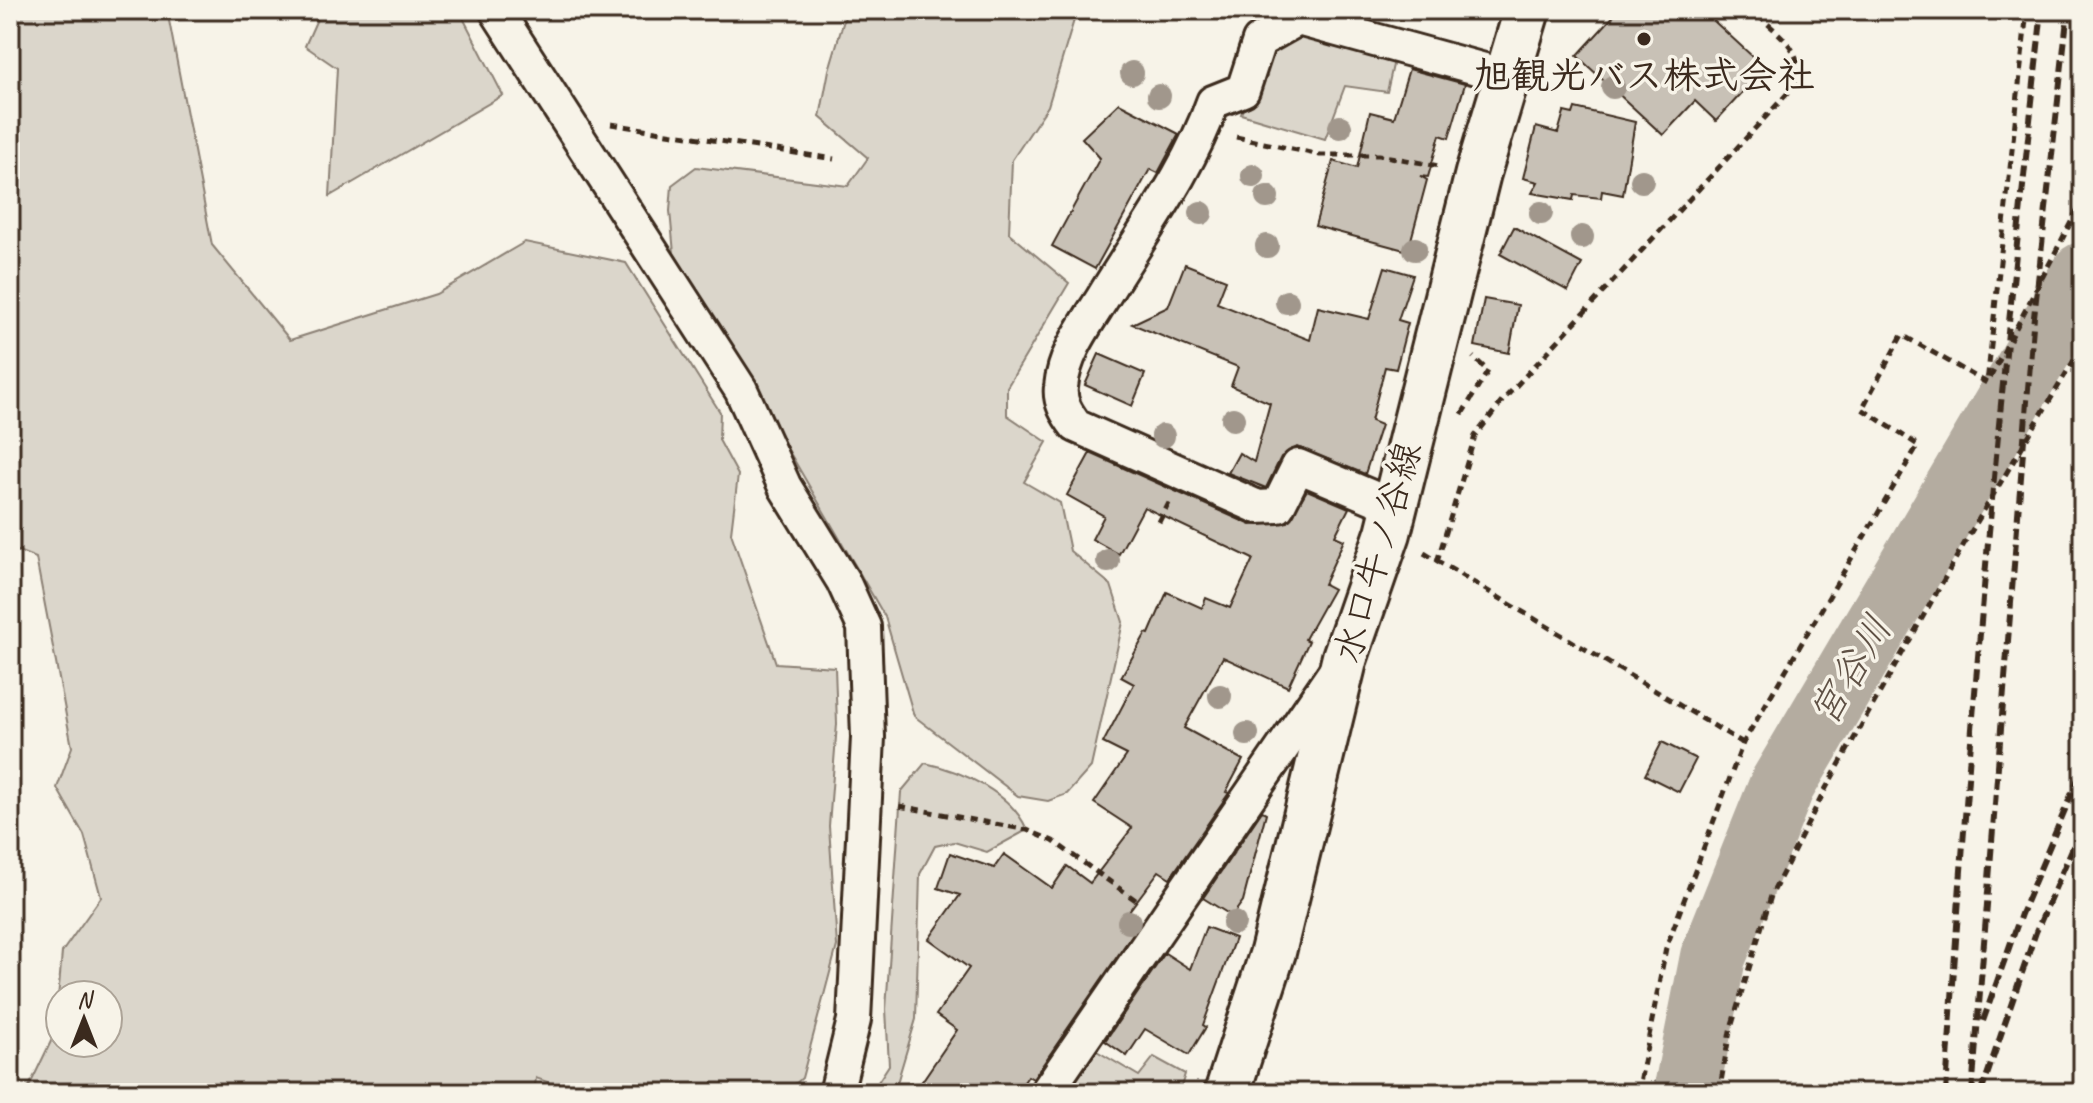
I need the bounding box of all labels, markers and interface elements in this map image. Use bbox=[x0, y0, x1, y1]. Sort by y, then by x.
marker: 旭観光バス株式会社 bbox=[1635, 30, 1653, 48]
place label: 旭観光バス株式会社 bbox=[1473, 52, 1815, 99]
street label: 水口牛ノ谷線 bbox=[1323, 436, 1431, 668]
water label: 宮谷川 bbox=[1799, 606, 1903, 735]
north arrow bbox=[44, 979, 124, 1059]
text: N bbox=[77, 986, 94, 1014]

